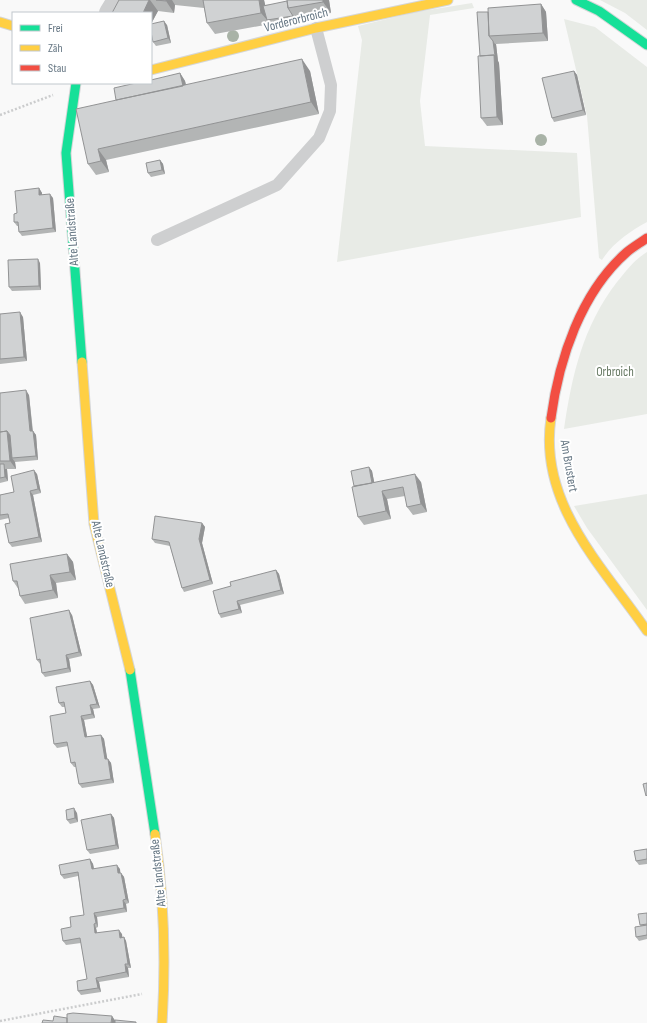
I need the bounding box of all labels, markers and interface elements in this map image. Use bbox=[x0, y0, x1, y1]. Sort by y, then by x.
street label: Vorderorbroich bbox=[262, 4, 330, 36]
legend bbox=[12, 12, 152, 84]
text: Frei bbox=[48, 21, 63, 36]
text: Zäh bbox=[48, 41, 63, 56]
text: Stau bbox=[48, 61, 66, 76]
street label: Alte Landstraße bbox=[62, 198, 82, 267]
park label: Orbroich bbox=[596, 364, 634, 380]
street label: Am Brustert bbox=[556, 438, 581, 493]
street label: Alte Landstraße bbox=[87, 518, 118, 589]
street label: Alte Landstraße bbox=[146, 838, 170, 909]

